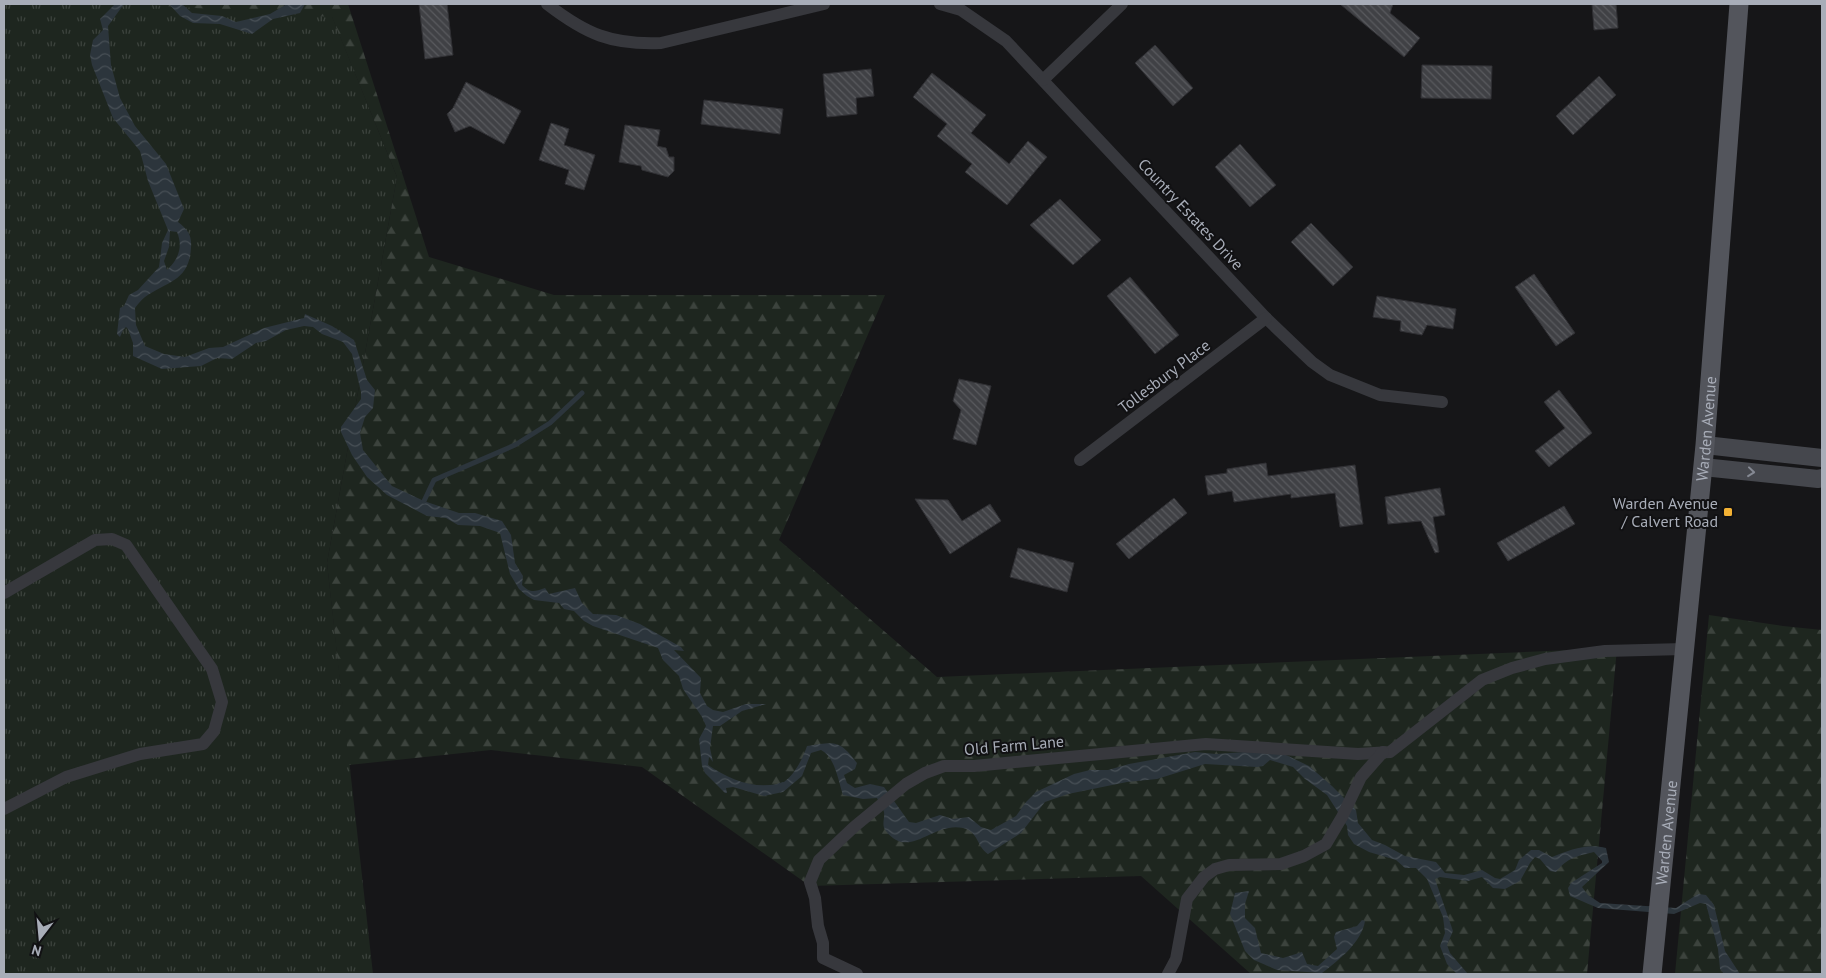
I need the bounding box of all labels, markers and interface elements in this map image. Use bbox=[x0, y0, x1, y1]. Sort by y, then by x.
street label: Country Estates Drive bbox=[1134, 154, 1248, 274]
street label: Tollesbury Place bbox=[1114, 335, 1214, 417]
street label: Warden Avenue bbox=[1691, 375, 1720, 482]
one-way arrow bbox=[1748, 466, 1756, 477]
place label: Warden Avenue / Calvert Road bbox=[1613, 493, 1718, 531]
marker: Warden Avenue / Calvert Road bbox=[1722, 506, 1734, 518]
street label: Old Farm Lane bbox=[963, 731, 1065, 759]
street label: Warden Avenue bbox=[1651, 779, 1681, 886]
north arrow bbox=[15, 913, 65, 963]
text: N bbox=[30, 941, 43, 960]

